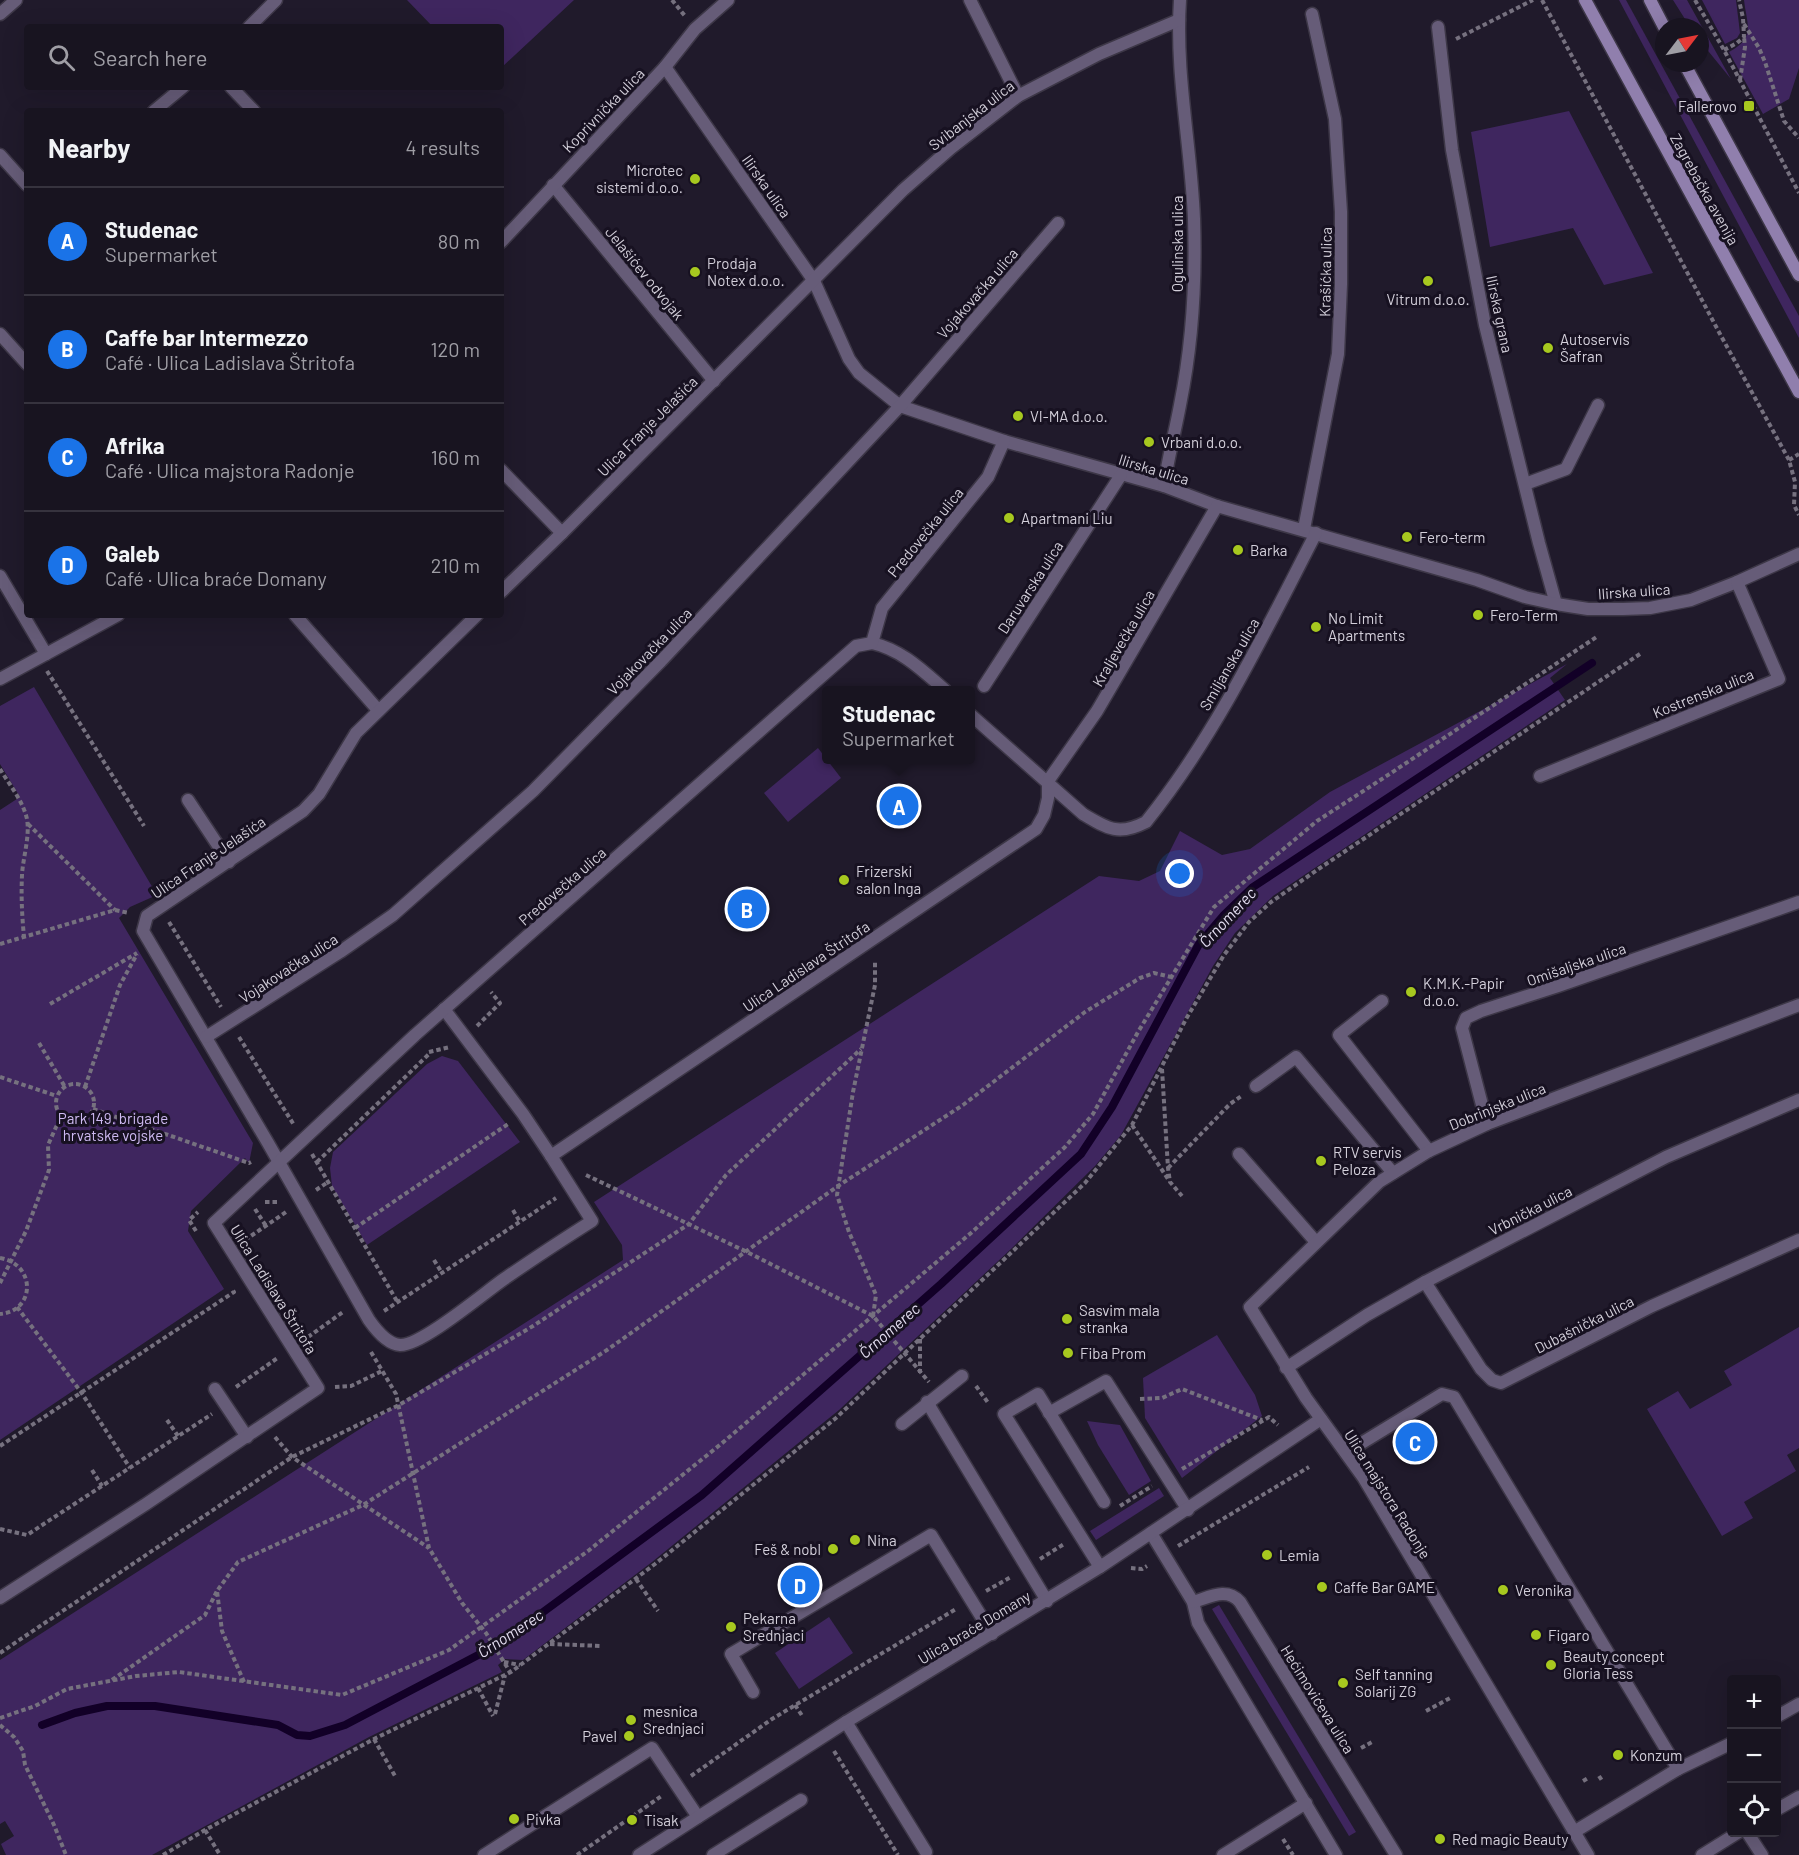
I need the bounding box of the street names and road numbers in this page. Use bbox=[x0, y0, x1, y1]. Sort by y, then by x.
street label: Koprivnička ulica bbox=[558, 64, 648, 156]
street label: Svibanjska ulica bbox=[925, 76, 1017, 154]
street label: Zagrebačka avenija bbox=[1667, 130, 1743, 248]
street label: Ilirska ulica bbox=[739, 151, 795, 221]
street label: Ogulinska ulica bbox=[1168, 196, 1186, 292]
street label: Jelašićev odvojak bbox=[602, 223, 688, 324]
street label: Krašićka ulica bbox=[1315, 227, 1335, 317]
street label: Vojakovačka ulica bbox=[933, 244, 1021, 342]
street label: Ilirska grana bbox=[1483, 274, 1517, 354]
street label: Ulica Franje Jelašića bbox=[593, 372, 701, 480]
street label: Ilirska ulica bbox=[1117, 450, 1191, 488]
street label: Predovečka ulica bbox=[883, 484, 967, 580]
street label: Daruvarska ulica bbox=[993, 537, 1067, 637]
street label: Ilirska ulica bbox=[1597, 579, 1671, 603]
street label: Kraljevečka ulica bbox=[1088, 586, 1158, 690]
street label: Vojakovačka ulica bbox=[603, 604, 695, 698]
street label: Smiljanska ulica bbox=[1195, 615, 1263, 713]
street label: Kostrenska ulica bbox=[1650, 665, 1756, 721]
street label: Ulica Franje Jelašića bbox=[147, 812, 269, 902]
street label: Predovečka ulica bbox=[515, 843, 609, 929]
street label: Ulica Ladislava Štritofa bbox=[739, 917, 873, 1015]
street label: Vojakovačka ulica bbox=[235, 929, 341, 1007]
street label: Omišaljska ulica bbox=[1524, 939, 1628, 989]
street label: Dobrinjska ulica bbox=[1446, 1078, 1548, 1134]
street label: Vrbnička ulica bbox=[1485, 1181, 1575, 1239]
street label: Ulica Ladislava Štritofa bbox=[227, 1221, 321, 1357]
street label: Dubašnička ulica bbox=[1531, 1291, 1637, 1357]
street label: Ulica majstora Radonje bbox=[1341, 1426, 1435, 1562]
street label: Ulica braće Domany bbox=[915, 1586, 1034, 1668]
street label: Hećimovićeva ulica bbox=[1277, 1641, 1359, 1757]

